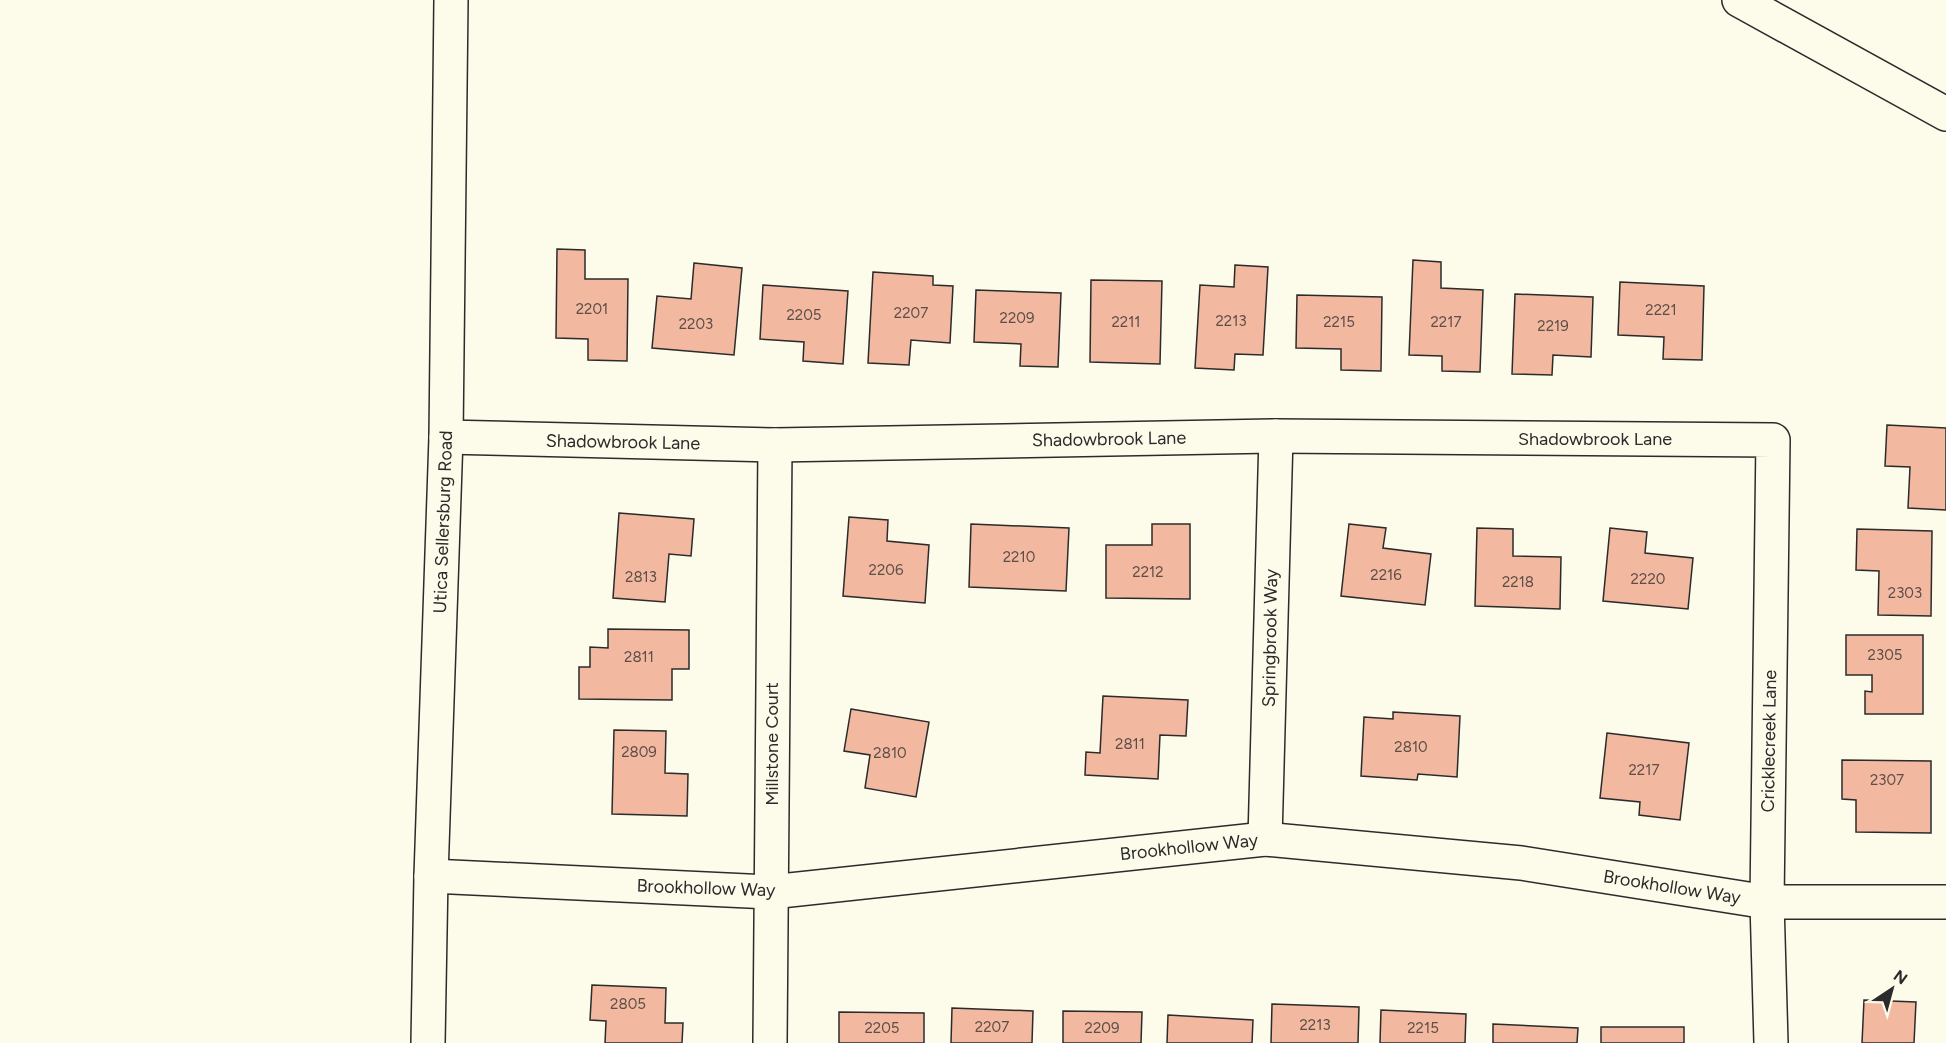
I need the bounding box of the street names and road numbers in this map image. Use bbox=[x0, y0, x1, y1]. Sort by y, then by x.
street label: Shadowbrook Lane bbox=[1032, 427, 1186, 451]
street label: Shadowbrook Lane bbox=[1518, 428, 1672, 450]
street label: Utica Sellersburg Road bbox=[429, 430, 457, 614]
street label: Shadowbrook Lane bbox=[546, 430, 700, 454]
street label: Springbrook Way bbox=[1258, 568, 1282, 707]
street label: Cricklecreek Lane bbox=[1757, 669, 1781, 812]
street label: Millstone Court bbox=[761, 682, 783, 806]
street label: Brookhollow Way bbox=[1119, 829, 1260, 865]
street label: Brookhollow Way bbox=[1602, 865, 1743, 909]
street label: Brookhollow Way bbox=[636, 875, 776, 901]

